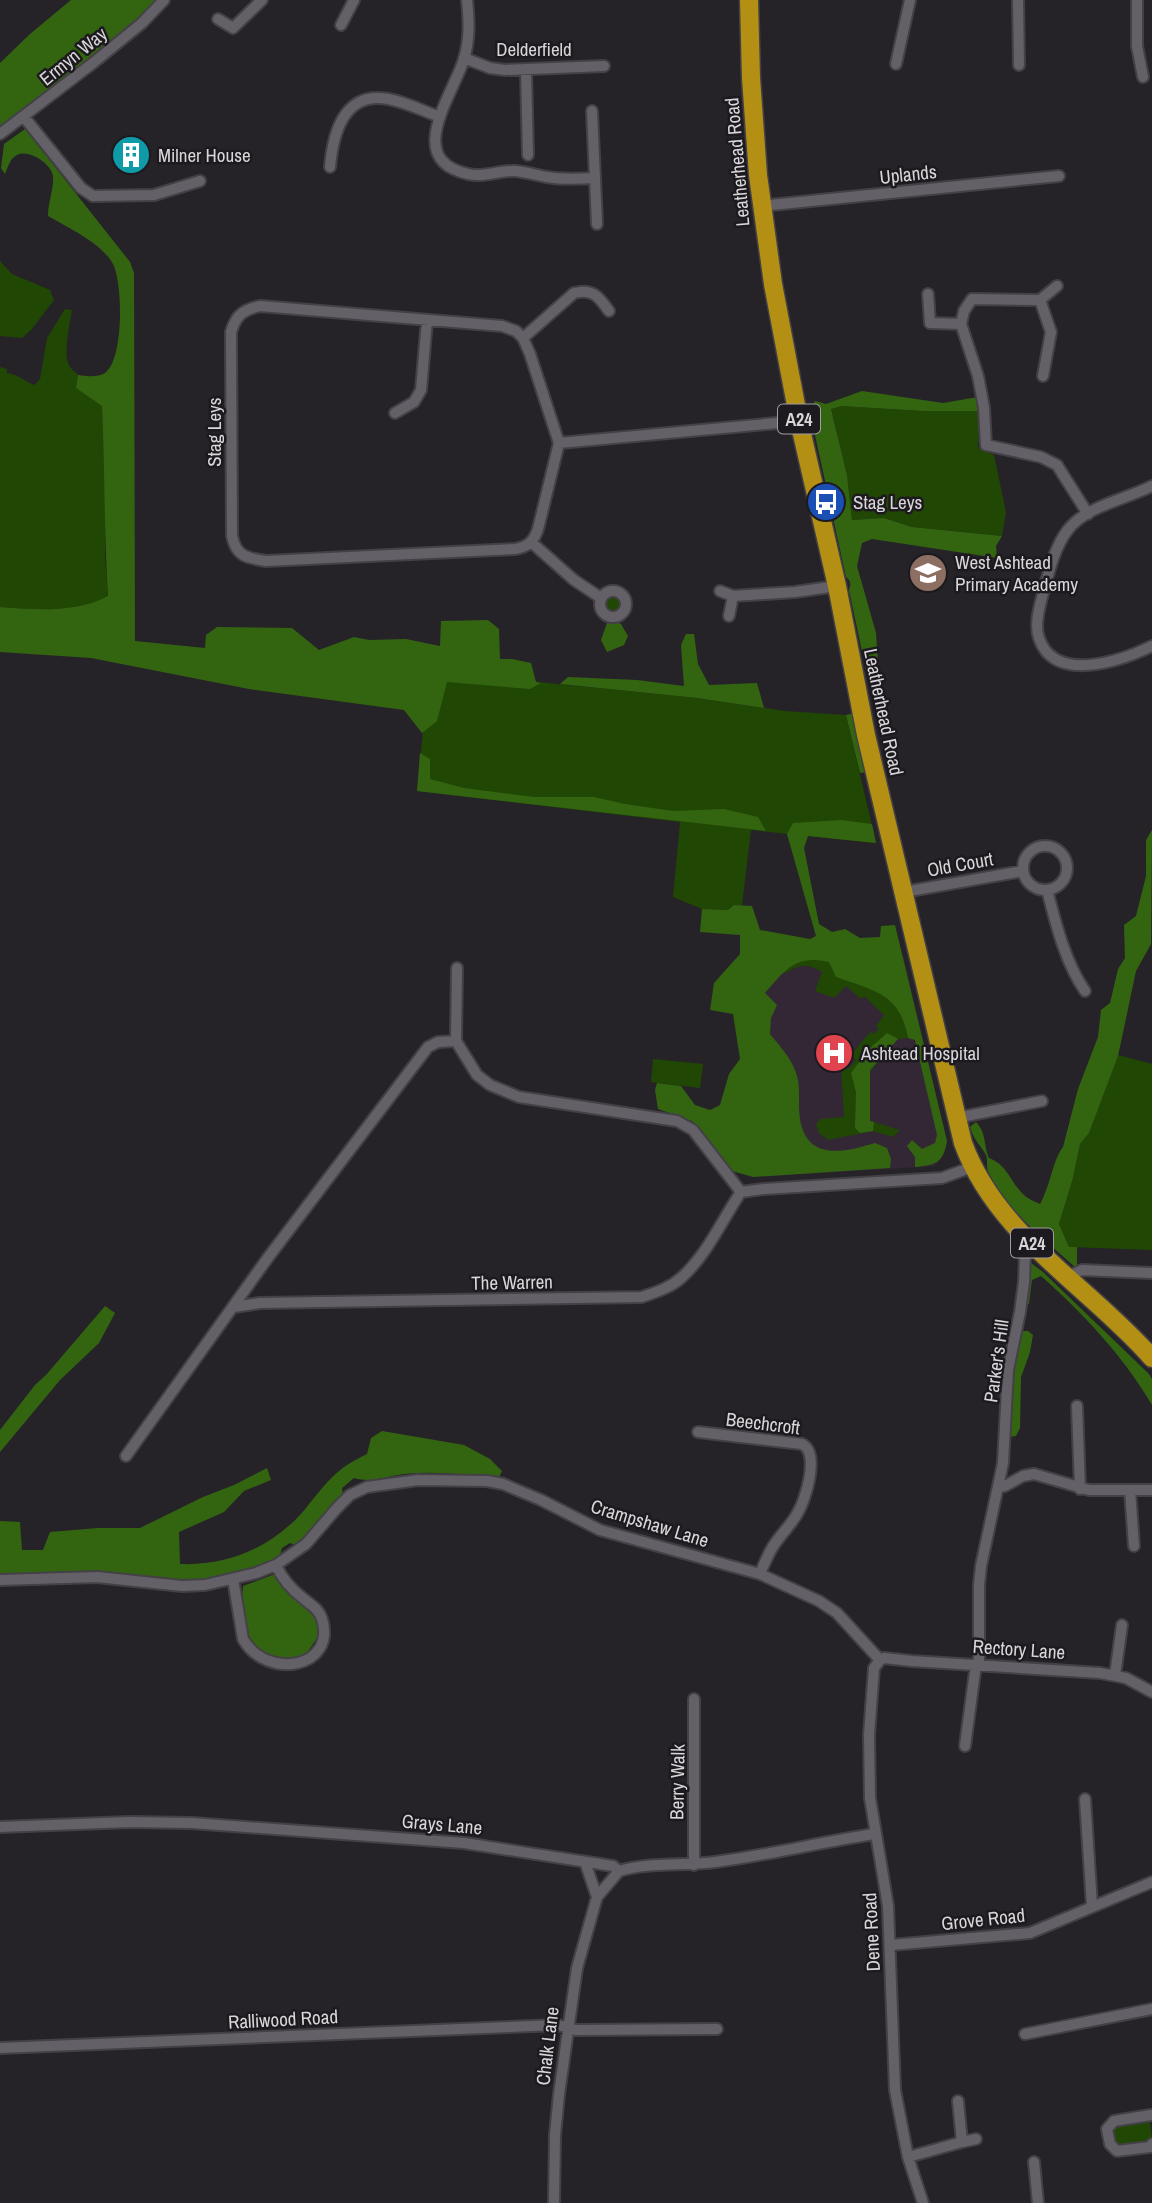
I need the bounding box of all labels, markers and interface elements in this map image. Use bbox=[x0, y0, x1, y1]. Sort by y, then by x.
street label: Ermyn Way bbox=[34, 21, 112, 91]
street label: Delderfield bbox=[496, 36, 572, 62]
street label: Leatherhead Road bbox=[718, 97, 756, 227]
building icon: Milner House bbox=[110, 134, 152, 176]
place label: Milner House bbox=[158, 142, 251, 168]
street label: Uplands bbox=[878, 158, 938, 190]
street label: Stag Leys bbox=[201, 397, 227, 467]
road number: A24 bbox=[778, 404, 820, 433]
bus stop icon: Stag Leys bbox=[805, 481, 847, 523]
place label: Stag Leys bbox=[853, 489, 923, 515]
place label: West Ashtead Primary Academy bbox=[955, 549, 1078, 597]
school or university icon: West Ashtead Primary Academy bbox=[907, 552, 949, 594]
street label: Leatherhead Road bbox=[858, 646, 910, 778]
street label: Old Court bbox=[925, 845, 996, 883]
hospital icon: Ashtead Hospital bbox=[813, 1032, 855, 1074]
place label: Ashtead Hospital bbox=[860, 1040, 980, 1066]
road number: A24 bbox=[1011, 1228, 1053, 1258]
street label: The Warren bbox=[471, 1268, 553, 1296]
street label: Parker's Hill bbox=[977, 1318, 1015, 1404]
street label: Beechcroft bbox=[724, 1406, 802, 1441]
street label: Crampshaw Lane bbox=[588, 1493, 712, 1553]
street label: Rectory Lane bbox=[972, 1633, 1066, 1665]
street label: Berry Walk bbox=[663, 1744, 691, 1820]
street label: Grays Lane bbox=[401, 1808, 483, 1840]
street label: Dene Road bbox=[856, 1892, 886, 1972]
street label: Grove Road bbox=[940, 1902, 1026, 1936]
street label: Ralliwood Road bbox=[227, 2003, 339, 2035]
street label: Chalk Lane bbox=[529, 2005, 565, 2087]

